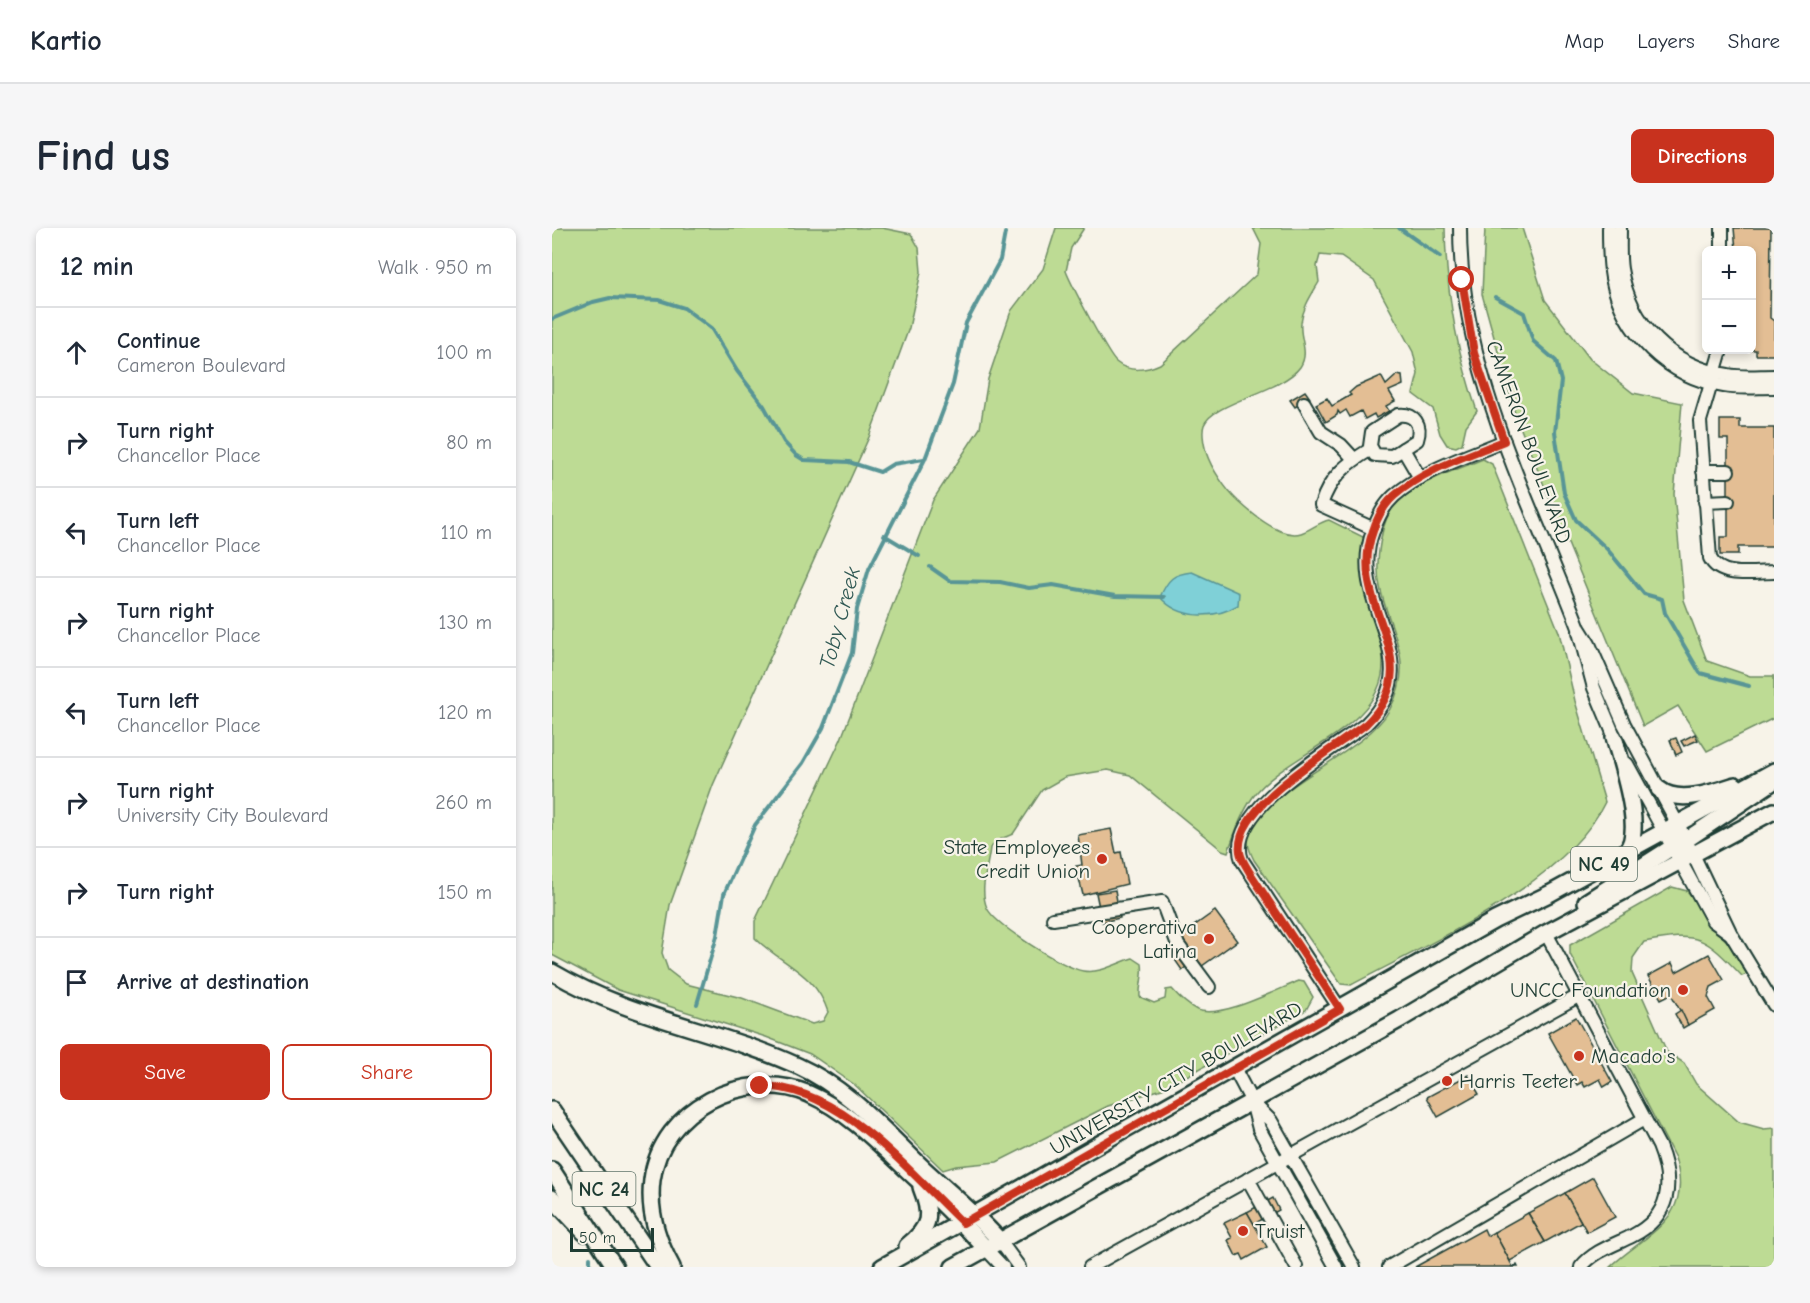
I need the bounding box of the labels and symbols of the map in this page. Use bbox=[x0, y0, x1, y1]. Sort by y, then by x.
route start bbox=[1448, 266, 1474, 292]
street label: CAMERON BOULEVARD bbox=[1481, 337, 1577, 547]
water label: Toby Creek bbox=[814, 564, 866, 672]
place label: State Employees Credit Union bbox=[944, 835, 1090, 883]
road number: NC 49 bbox=[1571, 847, 1637, 881]
marker: State Employees Credit Union bbox=[1095, 852, 1109, 866]
place label: Cooperativa Latina bbox=[1091, 915, 1197, 963]
marker: Cooperativa Latina bbox=[1202, 932, 1216, 946]
place label: UNCC Foundation bbox=[1510, 978, 1671, 1002]
marker: UNCC Foundation bbox=[1676, 983, 1690, 997]
street label: UNIVERSITY CITY BOULEVARD bbox=[1046, 996, 1306, 1160]
place label: Macado's bbox=[1591, 1044, 1675, 1068]
marker: Macado's bbox=[1572, 1049, 1586, 1063]
place label: Harris Teeter bbox=[1459, 1069, 1577, 1093]
route end bbox=[746, 1072, 772, 1098]
marker: Harris Teeter bbox=[1440, 1074, 1454, 1088]
road number: NC 24 bbox=[572, 1172, 636, 1206]
place label: Truist bbox=[1255, 1219, 1306, 1243]
marker: Truist bbox=[1236, 1224, 1250, 1238]
scale bar bbox=[570, 1225, 654, 1252]

